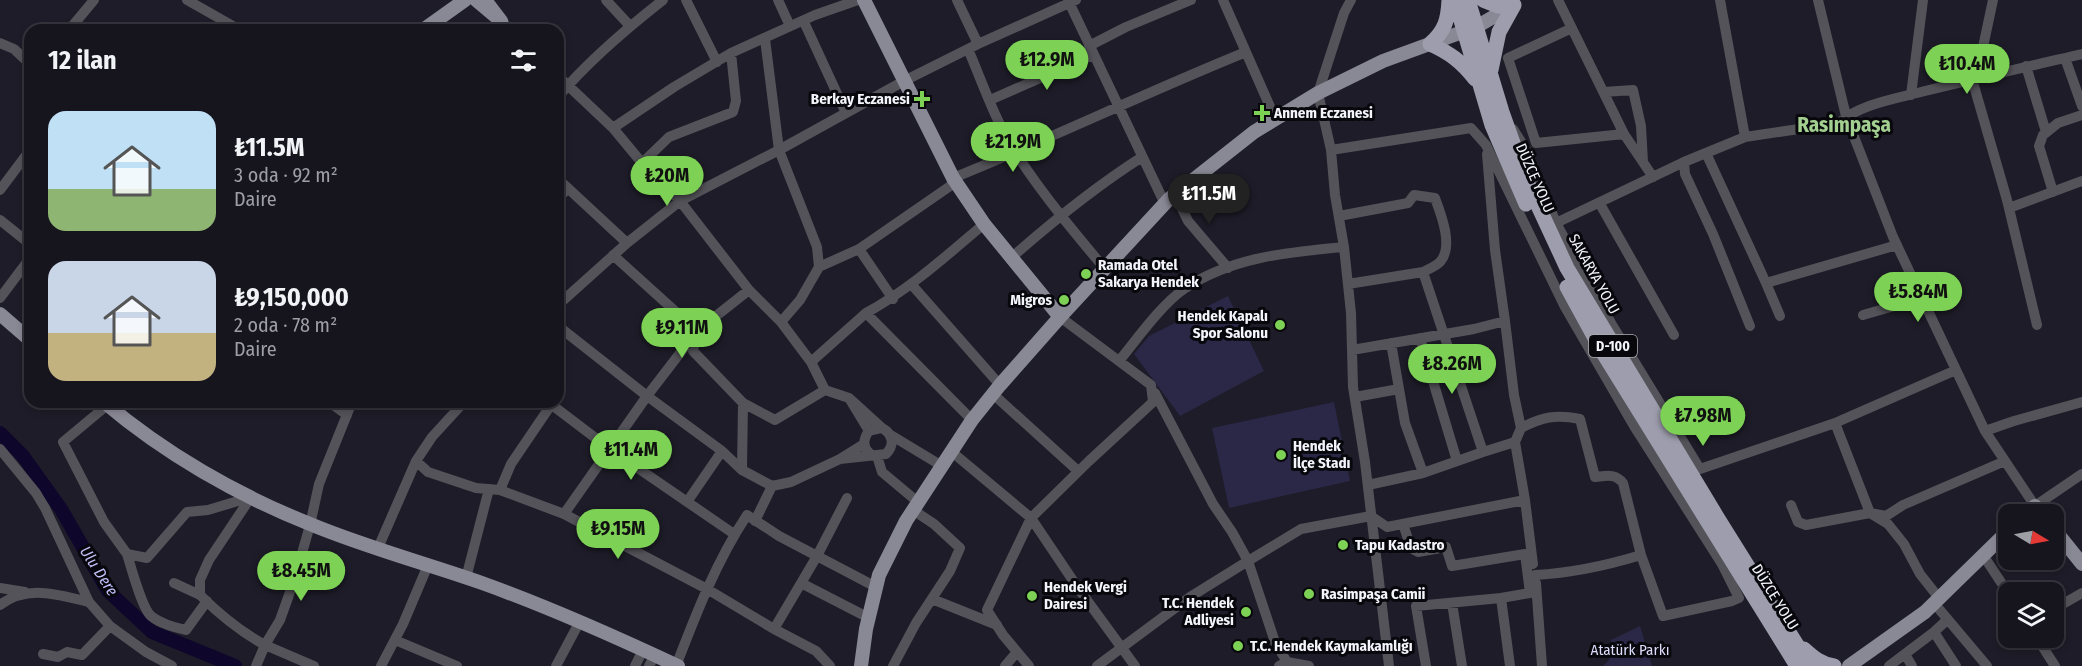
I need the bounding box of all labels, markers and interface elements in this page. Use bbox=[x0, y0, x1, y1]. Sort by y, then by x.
pin: ₺12.9M bbox=[998, 40, 1096, 91]
icon: filters bbox=[507, 44, 540, 77]
pin: ₺10.4M bbox=[1918, 44, 2016, 95]
text: 12 ilan bbox=[48, 45, 117, 76]
text: ₺12.9M bbox=[1019, 47, 1075, 71]
text: ₺10.4M bbox=[1939, 51, 1995, 75]
place label: Berkay Eczanesi bbox=[811, 90, 910, 108]
marker: Berkay Eczanesi bbox=[915, 92, 929, 106]
place label: Annem Eczanesi bbox=[1273, 104, 1373, 122]
marker: Annem Eczanesi bbox=[1255, 106, 1269, 120]
district label: Rasimpaşa bbox=[1797, 112, 1891, 138]
pin: ₺21.9M bbox=[964, 122, 1062, 173]
text: ₺21.9M bbox=[985, 129, 1041, 153]
text: ₺11.5M bbox=[234, 132, 305, 163]
icon: home bbox=[96, 135, 168, 207]
street label: DÜZCE YOLU bbox=[1512, 141, 1558, 215]
pin: ₺20M bbox=[631, 156, 703, 207]
text: 3 oda · 92 m² bbox=[234, 163, 338, 187]
text: ₺20M bbox=[645, 163, 689, 187]
pin: ₺11.5M bbox=[1160, 174, 1258, 225]
text: ₺11.5M bbox=[1182, 181, 1236, 205]
text: Daire bbox=[234, 187, 277, 211]
street label: SAKARYA YOLU bbox=[1565, 231, 1623, 317]
place label: Ramada Otel Sakarya Hendek bbox=[1098, 256, 1199, 291]
marker: Ramada Otel Sakarya Hendek bbox=[1079, 267, 1093, 281]
pin: ₺5.84M bbox=[1869, 272, 1967, 323]
text: ₺5.84M bbox=[1888, 279, 1948, 303]
text: ₺9,150,000 bbox=[234, 282, 349, 313]
icon: home bbox=[96, 285, 168, 357]
place label: Migros bbox=[1010, 291, 1052, 309]
marker: Migros bbox=[1057, 293, 1071, 307]
place label: Hendek Kapalı Spor Salonu bbox=[1178, 307, 1268, 342]
pin: ₺9.11M bbox=[633, 308, 731, 359]
text: 2 oda · 78 m² bbox=[234, 313, 337, 337]
text: ₺9.11M bbox=[655, 315, 709, 339]
marker: Hendek Kapalı Spor Salonu bbox=[1273, 318, 1287, 332]
road number: D-100 bbox=[1589, 335, 1637, 357]
text: Daire bbox=[234, 337, 277, 361]
pin: ₺8.26M bbox=[1403, 344, 1501, 395]
text: ₺8.26M bbox=[1422, 351, 1482, 375]
pin: ₺7.98M bbox=[1654, 396, 1752, 447]
text: ₺7.98M bbox=[1674, 403, 1732, 427]
pin: ₺11.4M bbox=[582, 430, 680, 481]
text: ₺11.4M bbox=[604, 437, 658, 461]
place label: Hendek İlçe Stadı bbox=[1293, 437, 1351, 473]
marker: Hendek İlçe Stadı bbox=[1274, 448, 1288, 462]
north arrow bbox=[1998, 504, 2064, 570]
map controls bbox=[1998, 504, 2064, 648]
pin: ₺9.15M bbox=[569, 509, 667, 560]
text: ₺9.15M bbox=[590, 516, 646, 540]
place label: Tapu Kadastro bbox=[1355, 536, 1445, 554]
marker: Tapu Kadastro bbox=[1336, 538, 1350, 552]
water label: Ulu Dere bbox=[76, 543, 122, 600]
pin: ₺8.45M bbox=[252, 551, 350, 602]
text: ₺8.45M bbox=[271, 558, 331, 582]
street label: DÜZCE YOLU bbox=[1748, 561, 1802, 633]
place label: Hendek Vergi Dairesi bbox=[1044, 578, 1127, 613]
button: layers bbox=[1998, 582, 2064, 648]
place label: Rasimpaşa Camii bbox=[1321, 585, 1426, 604]
marker: Rasimpaşa Camii bbox=[1302, 587, 1316, 601]
marker: Hendek Vergi Dairesi bbox=[1025, 589, 1039, 603]
place label: T.C. Hendek Adliyesi bbox=[1162, 594, 1234, 629]
marker: T.C. Hendek Adliyesi bbox=[1239, 605, 1253, 619]
place label: T.C. Hendek Kaymakamlığı bbox=[1250, 637, 1413, 655]
marker: T.C. Hendek Kaymakamlığı bbox=[1231, 639, 1245, 653]
park label: Atatürk Parkı bbox=[1591, 641, 1669, 659]

